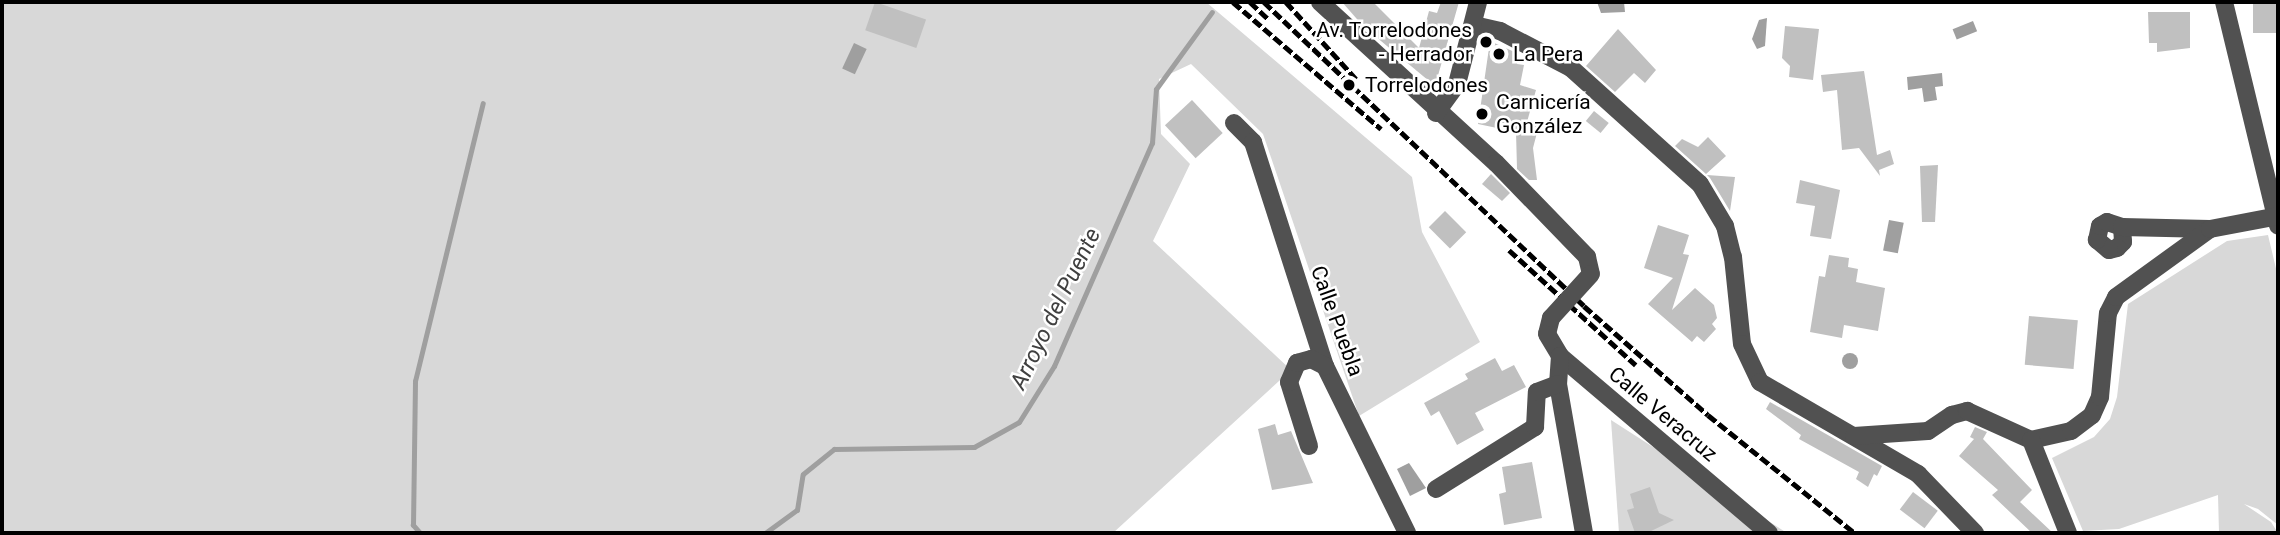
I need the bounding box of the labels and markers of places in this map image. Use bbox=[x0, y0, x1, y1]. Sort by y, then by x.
place label: Av. Torrelodones - Herrador bbox=[1316, 17, 1472, 67]
marker: Av. Torrelodones - Herrador bbox=[1478, 34, 1494, 50]
place label: La Pera bbox=[1513, 41, 1583, 67]
marker: La Pera bbox=[1491, 46, 1507, 62]
place label: Torrelodones bbox=[1365, 72, 1488, 98]
marker: Torrelodones bbox=[1339, 75, 1359, 95]
place label: Carnicería González bbox=[1496, 89, 1591, 139]
marker: Carnicería González bbox=[1474, 106, 1490, 122]

